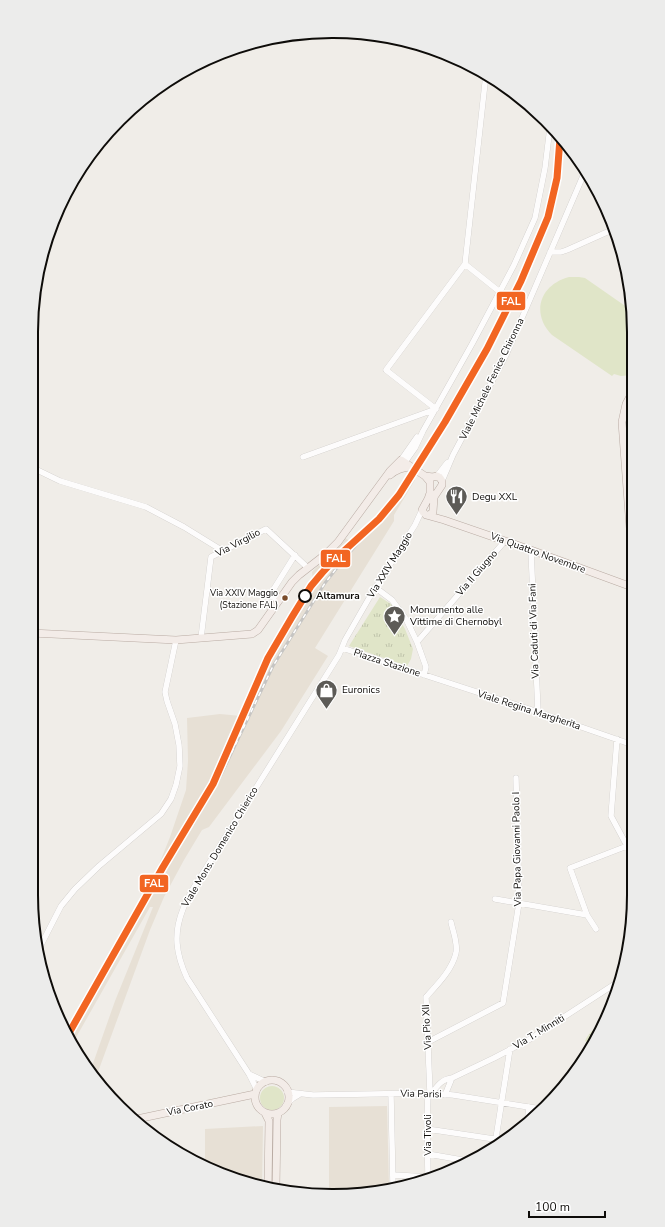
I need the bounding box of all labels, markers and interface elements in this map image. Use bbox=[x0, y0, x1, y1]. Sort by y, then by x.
line badge: FAL bbox=[496, 291, 526, 311]
text: FAL bbox=[501, 294, 521, 309]
street label: Viale Michele Fenice Chironna bbox=[456, 316, 528, 443]
restaurant icon: Degu XXL bbox=[443, 484, 469, 517]
place label: Degu XXL bbox=[472, 490, 518, 504]
street label: Via Virgilio bbox=[212, 525, 263, 561]
street label: Via XXIV Maggio bbox=[364, 529, 416, 602]
street label: Via Quattro Novembre bbox=[487, 529, 588, 577]
street label: Via II Giugno bbox=[452, 547, 501, 600]
line badge: FAL bbox=[320, 549, 351, 568]
text: FAL bbox=[326, 551, 346, 566]
street label: Via Caduti di Via Fani bbox=[525, 583, 543, 680]
place label: Via XXIV Maggio (Stazione FAL) bbox=[209, 587, 278, 611]
marker: Altamura bbox=[298, 589, 312, 603]
place label: Altamura bbox=[316, 589, 360, 603]
marker: Via XXIV Maggio (Stazione FAL) bbox=[280, 593, 290, 603]
place icon: Monumento alle Vittime di Chernobyl bbox=[382, 603, 408, 636]
place label: Monumento alle Vittime di Chernobyl bbox=[409, 603, 502, 629]
street label: Piazza Stazione bbox=[352, 646, 422, 680]
shop icon: Euronics bbox=[314, 677, 340, 710]
place label: Euronics bbox=[342, 683, 380, 697]
street label: Viale Regina Margherita bbox=[475, 686, 582, 733]
street label: Viale Mons. Domenico Chierico bbox=[178, 784, 262, 911]
street label: Via Papa Giovanni Paolo I bbox=[509, 792, 525, 907]
line badge: FAL bbox=[139, 874, 169, 893]
text: FAL bbox=[144, 876, 164, 891]
street label: Via Pio XII bbox=[419, 1004, 435, 1051]
street label: Via T. Minniti bbox=[510, 1011, 567, 1053]
street label: Via Parisi bbox=[399, 1087, 442, 1101]
street label: Via Corato bbox=[165, 1097, 215, 1120]
street label: Via Tivoli bbox=[421, 1114, 435, 1157]
scale bar bbox=[529, 1193, 605, 1219]
text: 100 m bbox=[535, 1199, 570, 1215]

